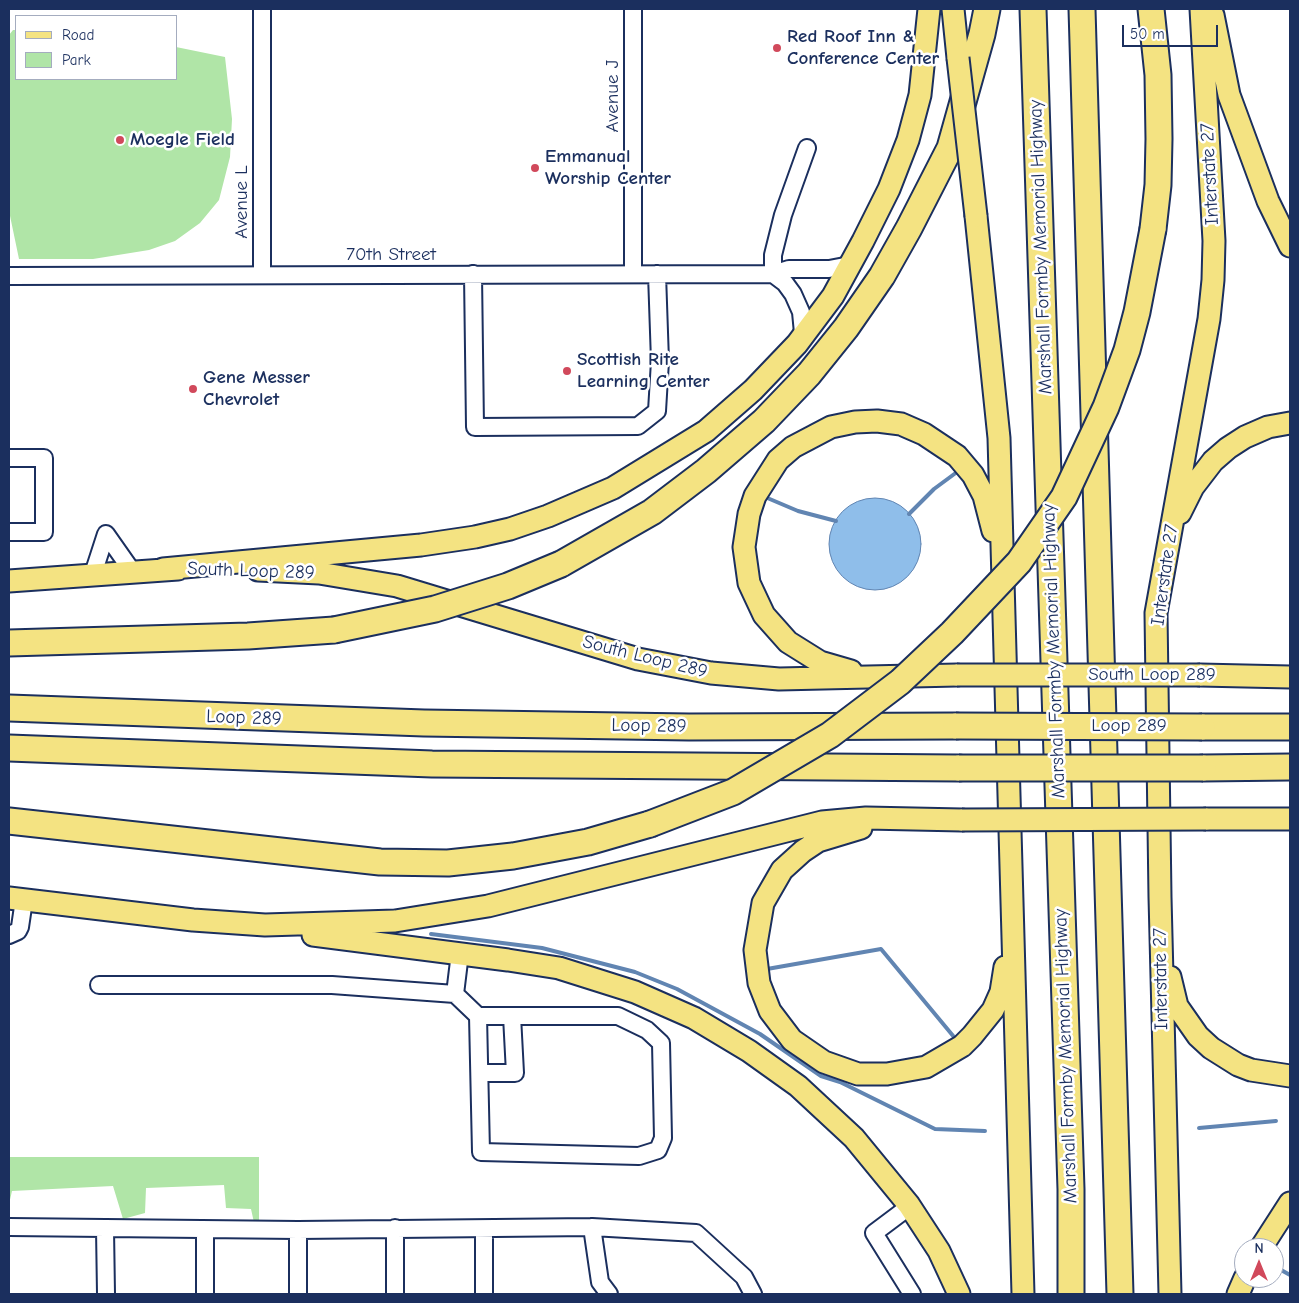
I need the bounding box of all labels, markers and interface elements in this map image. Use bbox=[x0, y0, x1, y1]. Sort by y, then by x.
legend bbox=[15, 15, 178, 80]
scale bar bbox=[1124, 15, 1220, 47]
text: 50 m bbox=[1130, 25, 1165, 43]
text: Road bbox=[62, 26, 94, 44]
place label: Red Roof Inn & Conference Center bbox=[787, 26, 939, 70]
marker: Red Roof Inn & Conference Center bbox=[771, 42, 783, 54]
text: Park bbox=[62, 51, 91, 69]
street label: Avenue J bbox=[602, 60, 624, 132]
street label: Marshall Formby Memorial Highway bbox=[1024, 99, 1058, 395]
street label: Interstate 27 bbox=[1196, 122, 1224, 226]
place label: Moegle Field bbox=[130, 129, 235, 151]
marker: Moegle Field bbox=[114, 134, 126, 146]
place label: Emmanual Worship Center bbox=[545, 146, 671, 190]
marker: Emmanual Worship Center bbox=[529, 162, 541, 174]
street label: Avenue L bbox=[231, 165, 253, 239]
street label: 70th Street bbox=[346, 244, 436, 266]
place label: Scottish Rite Learning Center bbox=[577, 349, 710, 393]
marker: Scottish Rite Learning Center bbox=[561, 365, 573, 377]
place label: Gene Messer Chevrolet bbox=[203, 367, 310, 411]
marker: Gene Messer Chevrolet bbox=[187, 383, 199, 395]
street label: Marshall Formby Memorial Highway bbox=[1037, 503, 1071, 799]
street label: Interstate 27 bbox=[1147, 523, 1183, 627]
street label: South Loop 289 bbox=[187, 557, 315, 585]
street label: South Loop 289 bbox=[580, 630, 710, 684]
street label: South Loop 289 bbox=[1088, 664, 1216, 686]
street label: Loop 289 bbox=[206, 705, 282, 731]
street label: Loop 289 bbox=[611, 714, 687, 738]
street label: Loop 289 bbox=[1091, 715, 1167, 737]
street label: Marshall Formby Memorial Highway bbox=[1049, 908, 1083, 1204]
street label: Interstate 27 bbox=[1149, 928, 1173, 1030]
north arrow bbox=[1234, 1238, 1284, 1288]
text: N bbox=[1254, 1240, 1264, 1257]

